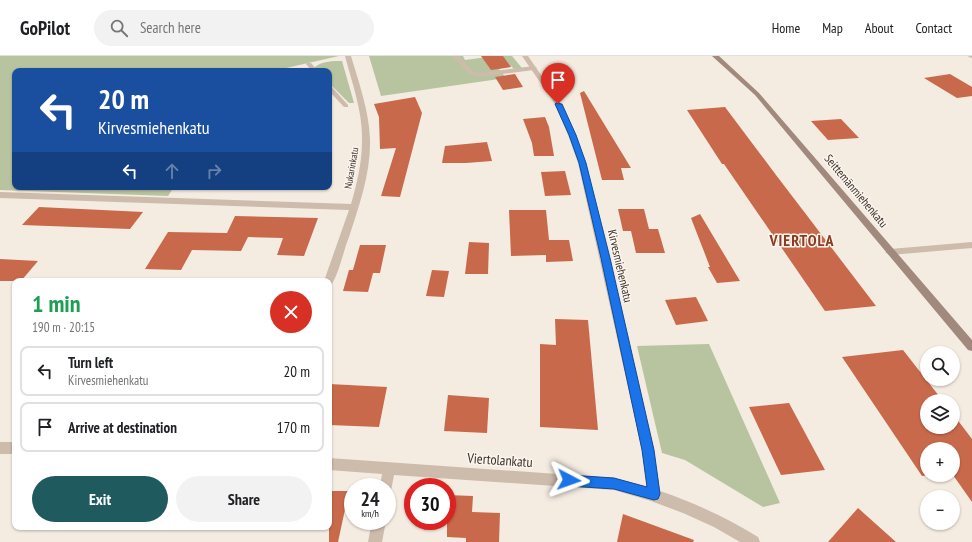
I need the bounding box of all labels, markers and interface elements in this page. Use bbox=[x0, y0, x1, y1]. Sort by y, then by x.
search box bbox=[94, 10, 374, 46]
text: GoPilot bbox=[20, 16, 70, 40]
icon: search bbox=[108, 17, 130, 39]
text: Search here bbox=[140, 18, 201, 37]
text: Home bbox=[772, 19, 800, 37]
text: Map bbox=[822, 19, 843, 37]
text: About bbox=[865, 19, 894, 37]
text: Contact bbox=[916, 19, 952, 37]
pin bbox=[541, 63, 575, 104]
icon: arrive bbox=[547, 69, 569, 91]
text: 20 m bbox=[98, 80, 149, 117]
icon: left bbox=[32, 84, 84, 136]
text: Kirvesmiehenkatu bbox=[98, 116, 209, 139]
street label: Nukarinkatu bbox=[341, 146, 362, 190]
street label: Seittemänmiehenkatu bbox=[821, 151, 891, 230]
icon: left bbox=[119, 160, 141, 182]
icon: ahead bbox=[161, 160, 183, 182]
icon: right bbox=[203, 160, 225, 182]
street label: Kirvesmiehenkatu bbox=[605, 228, 636, 304]
district label: VIERTOLA bbox=[768, 230, 835, 250]
text: 1 min bbox=[32, 288, 80, 319]
button: close bbox=[270, 291, 312, 333]
text: 190 m · 20:15 bbox=[32, 319, 95, 336]
map controls bbox=[920, 346, 960, 530]
button: search bbox=[920, 346, 960, 386]
text: Turn left bbox=[68, 353, 113, 372]
icon: left bbox=[34, 360, 56, 382]
text: 20 m bbox=[284, 362, 310, 381]
text: Kirvesmiehenkatu bbox=[68, 372, 149, 389]
button: layers bbox=[920, 394, 960, 434]
icon: arrive bbox=[34, 416, 56, 438]
text: Arrive at destination bbox=[68, 418, 177, 437]
text: 170 m bbox=[277, 418, 310, 437]
button: + bbox=[920, 442, 960, 482]
street label: Viertolankatu bbox=[466, 449, 533, 471]
position arrow bbox=[548, 459, 590, 501]
button: Exit bbox=[32, 476, 168, 522]
button: Share bbox=[176, 476, 312, 522]
speed limit sign: 30 bbox=[404, 478, 456, 530]
text: 24 bbox=[360, 486, 380, 512]
button: − bbox=[920, 490, 960, 530]
text: km/h bbox=[361, 507, 379, 520]

